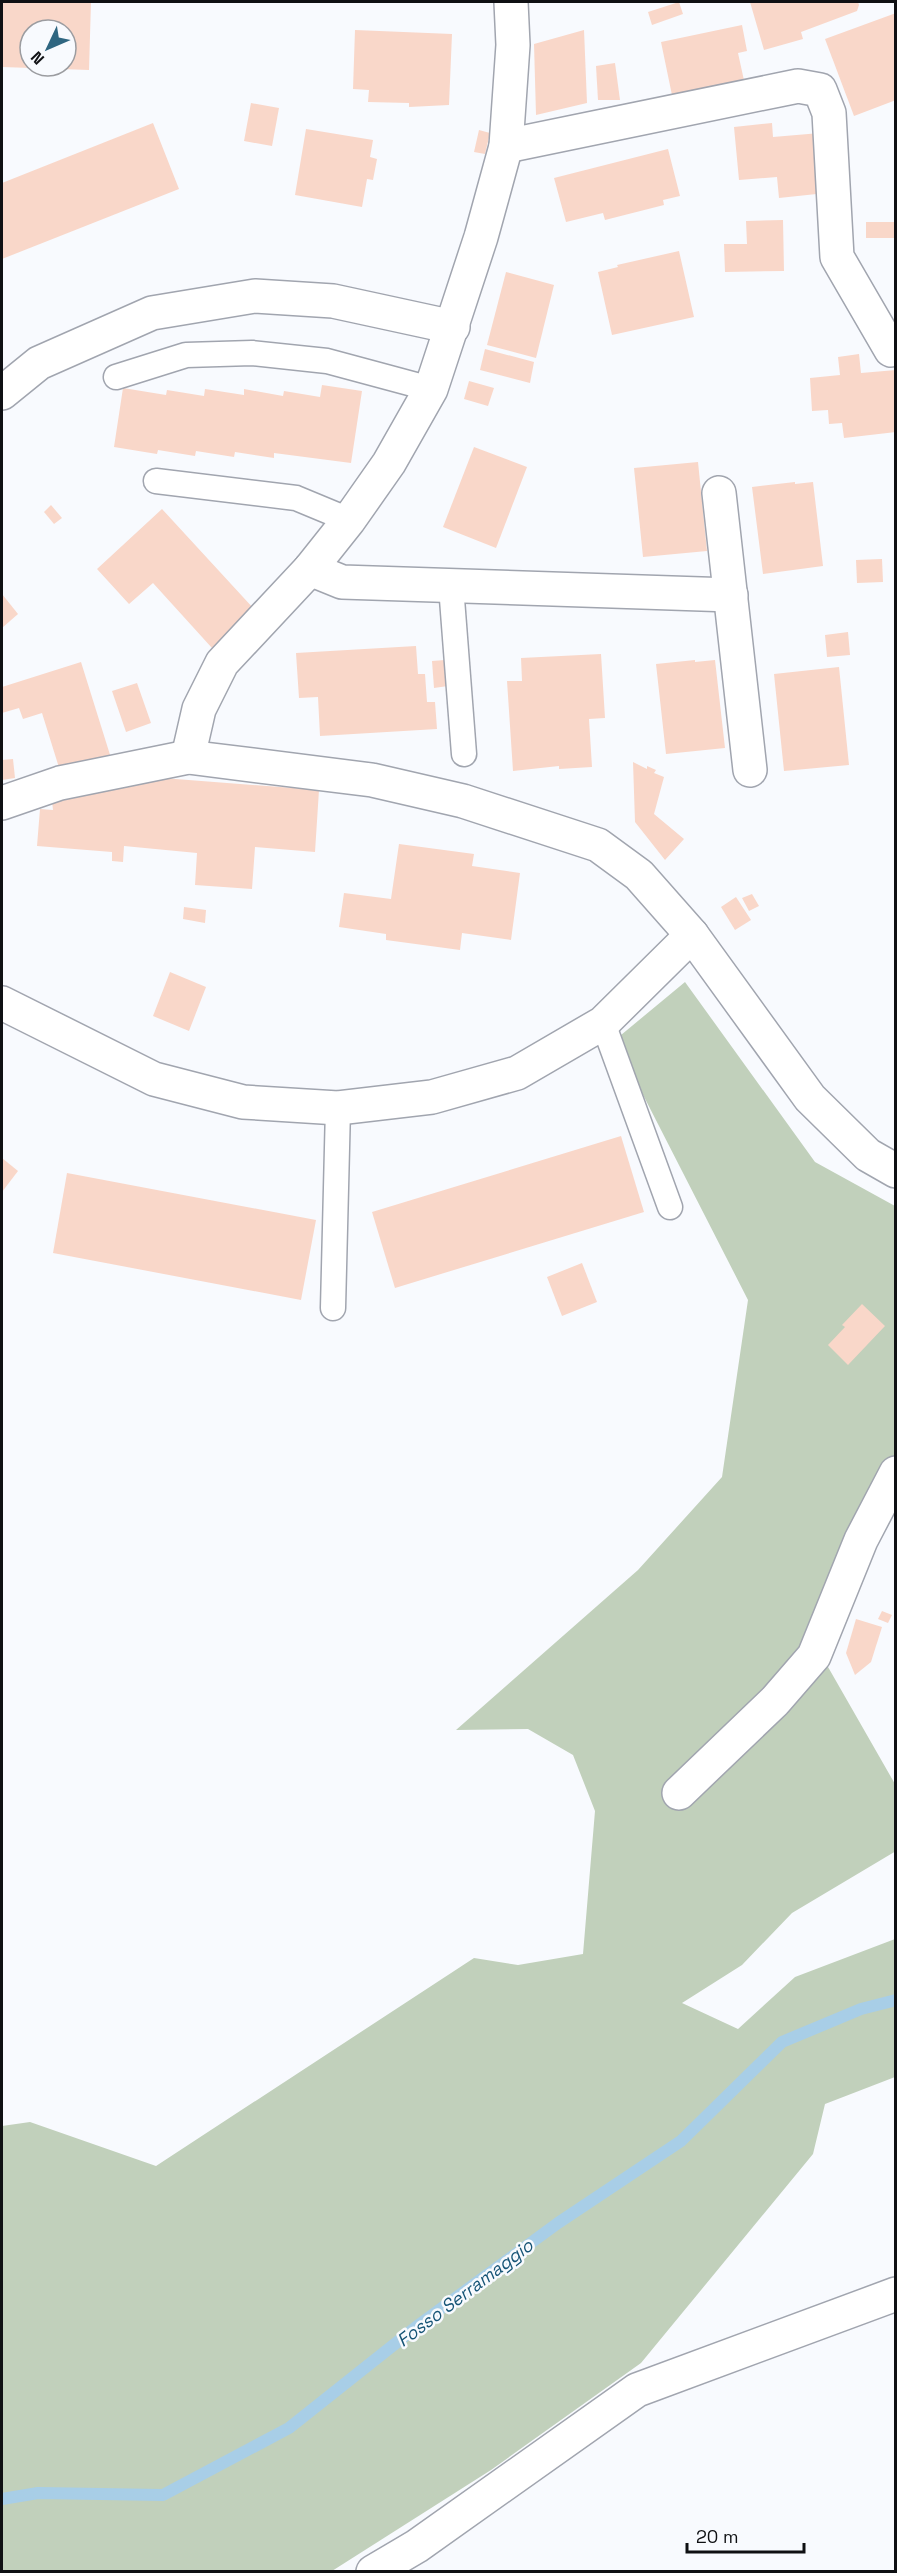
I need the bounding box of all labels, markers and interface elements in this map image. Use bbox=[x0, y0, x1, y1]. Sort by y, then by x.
north arrow bbox=[18, 18, 78, 78]
text: N bbox=[26, 47, 49, 69]
water label: Fosso Serramaggio bbox=[392, 2233, 538, 2351]
scale bar bbox=[687, 2516, 804, 2554]
text: 20 m bbox=[696, 2525, 739, 2548]

